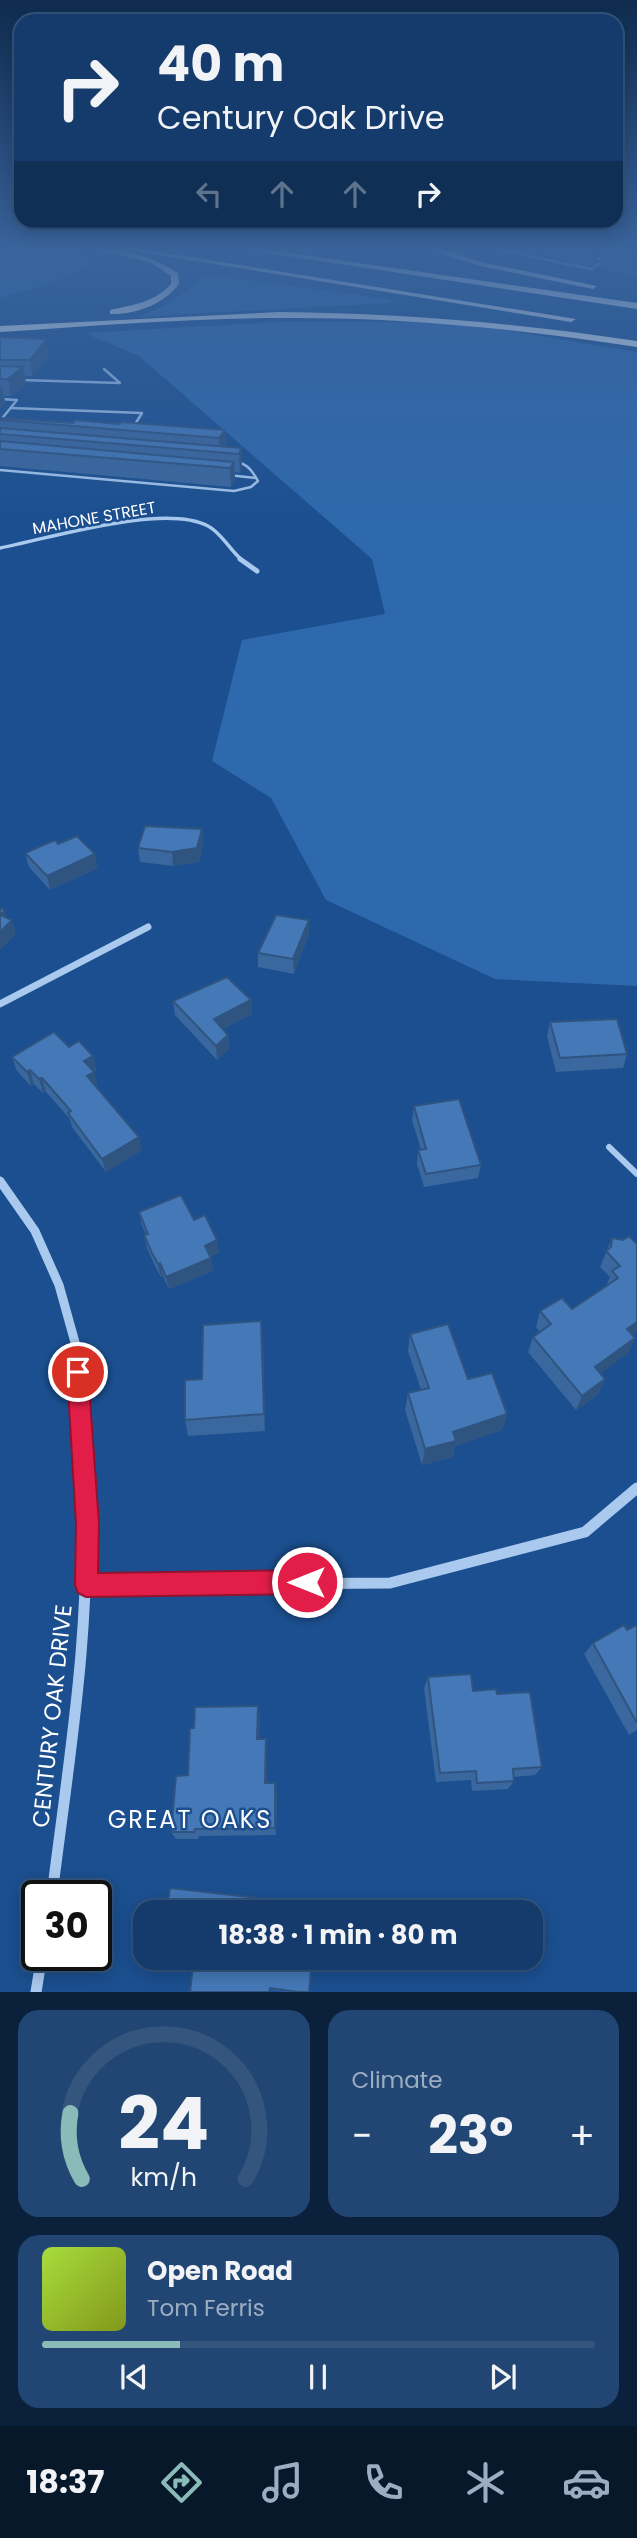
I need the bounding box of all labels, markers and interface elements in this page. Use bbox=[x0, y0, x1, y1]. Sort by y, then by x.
text: 40 m bbox=[157, 30, 284, 98]
icon: right bbox=[42, 42, 133, 133]
text: Century Oak Drive bbox=[157, 95, 445, 140]
icon: left bbox=[190, 175, 228, 213]
icon: ahead bbox=[263, 175, 301, 213]
icon: ahead bbox=[336, 175, 374, 213]
icon: right bbox=[409, 175, 447, 213]
street label: MAHONE STREET bbox=[31, 496, 158, 540]
pin bbox=[48, 1342, 108, 1402]
icon: arrive bbox=[59, 1353, 97, 1391]
position arrow bbox=[270, 1545, 344, 1619]
street label: CENTURY OAK DRIVE bbox=[24, 1603, 80, 1829]
district label: GREAT OAKS bbox=[108, 1803, 272, 1836]
speed limit sign: 30 bbox=[21, 1880, 112, 1971]
text: 18:38 · 1 min · 80 m bbox=[218, 1917, 458, 1953]
text: Climate bbox=[352, 2064, 442, 2096]
text: 24 bbox=[118, 2074, 209, 2175]
text: 23° bbox=[428, 2099, 513, 2172]
text: − bbox=[352, 2109, 372, 2162]
text: + bbox=[569, 2109, 595, 2162]
text: km/h bbox=[130, 2160, 197, 2195]
text: Open Road bbox=[147, 2253, 293, 2289]
text: Tom Ferris bbox=[147, 2292, 265, 2324]
icon: previous bbox=[115, 2358, 153, 2396]
icon: pause bbox=[299, 2358, 337, 2396]
icon: next bbox=[484, 2358, 522, 2396]
icon: directions bbox=[157, 2458, 206, 2507]
icon: music bbox=[258, 2458, 307, 2507]
icon: phone bbox=[359, 2458, 408, 2507]
icon: climate bbox=[461, 2458, 510, 2507]
icon: car bbox=[562, 2458, 611, 2507]
text: 18:37 bbox=[26, 2459, 104, 2504]

